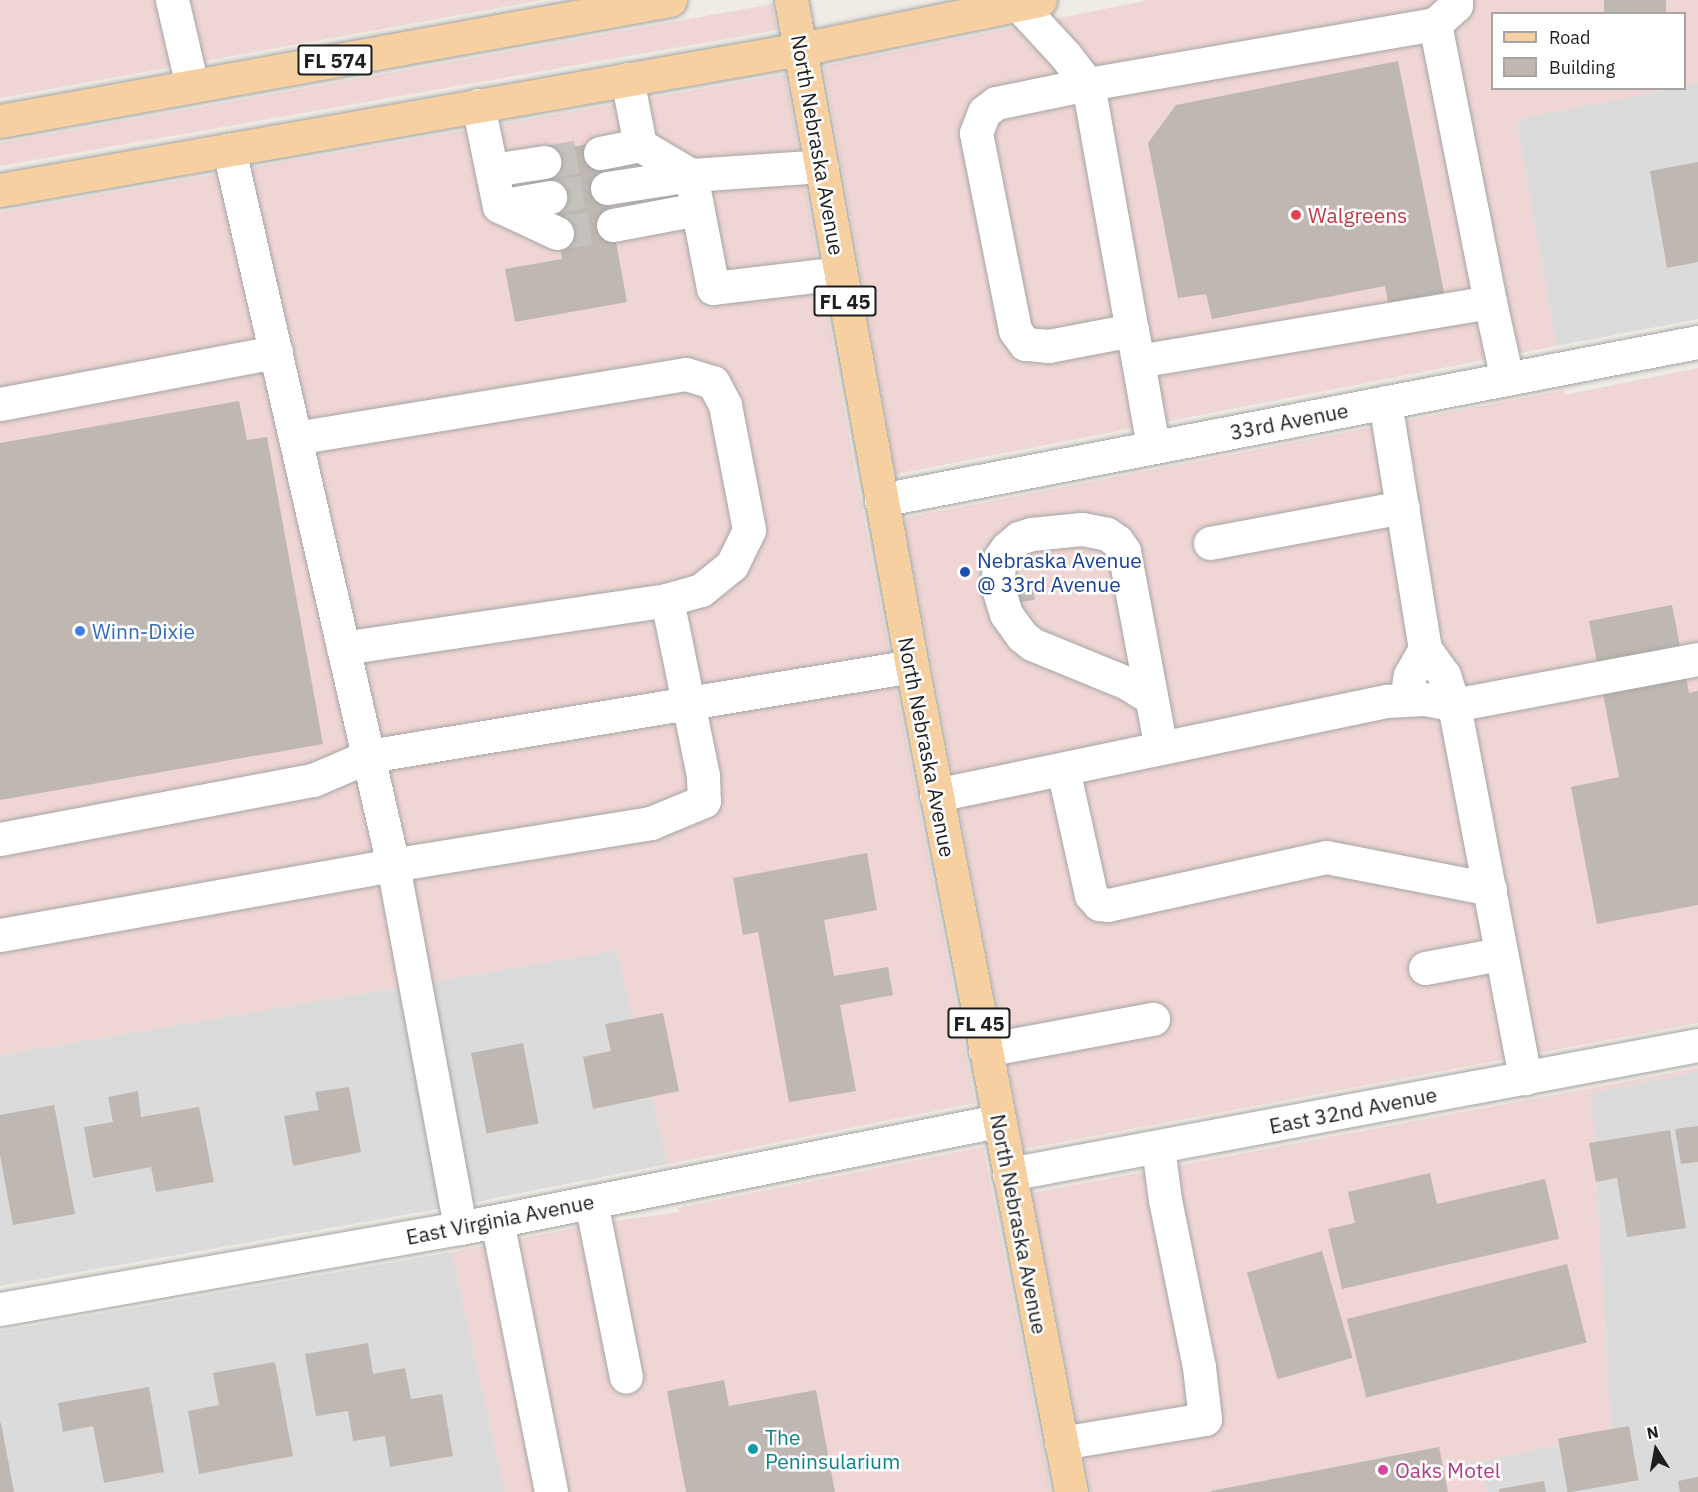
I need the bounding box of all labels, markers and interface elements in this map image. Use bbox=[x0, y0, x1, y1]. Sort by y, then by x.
legend bbox=[1491, 12, 1686, 90]
text: Road bbox=[1549, 26, 1590, 49]
street label: North Nebraska Avenue bbox=[786, 33, 850, 257]
road number: FL 574 bbox=[296, 43, 374, 77]
text: Building bbox=[1549, 56, 1615, 79]
place label: Walgreens bbox=[1308, 202, 1407, 228]
marker: Walgreens bbox=[1289, 208, 1303, 222]
road number: FL 45 bbox=[812, 284, 878, 318]
street label: 33rd Avenue bbox=[1228, 397, 1350, 445]
place label: Nebraska Avenue @ 33rd Avenue bbox=[977, 547, 1142, 597]
marker: Nebraska Avenue @ 33rd Avenue bbox=[958, 565, 972, 579]
place label: Winn-Dixie bbox=[92, 618, 195, 644]
marker: Winn-Dixie bbox=[73, 624, 87, 638]
street label: North Nebraska Avenue bbox=[893, 635, 961, 859]
road number: FL 45 bbox=[946, 1006, 1012, 1040]
street label: East 32nd Avenue bbox=[1267, 1081, 1439, 1139]
street label: North Nebraska Avenue bbox=[985, 1112, 1053, 1336]
street label: East Virginia Avenue bbox=[404, 1188, 596, 1250]
north arrow bbox=[1626, 1420, 1686, 1480]
text: N bbox=[1645, 1421, 1660, 1443]
place label: The Peninsularium bbox=[765, 1424, 900, 1474]
marker: The Peninsularium bbox=[746, 1442, 760, 1456]
place label: Oaks Motel bbox=[1395, 1457, 1500, 1483]
marker: Oaks Motel bbox=[1376, 1463, 1390, 1477]

